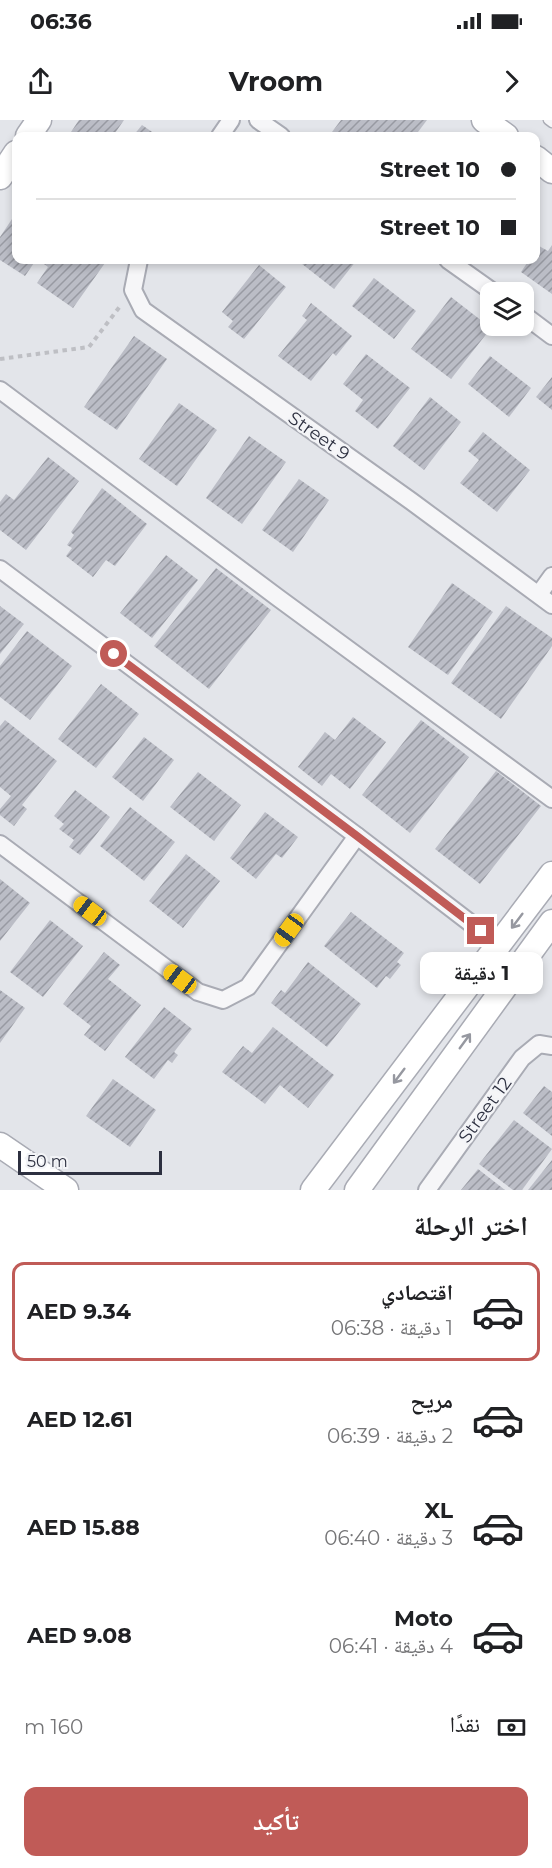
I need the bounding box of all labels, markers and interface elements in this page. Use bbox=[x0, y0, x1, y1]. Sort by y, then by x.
text: 06:36 bbox=[30, 8, 92, 35]
icon: share bbox=[24, 65, 57, 98]
text: Vroom bbox=[229, 65, 323, 98]
icon: forward bbox=[495, 65, 528, 98]
text: Street 10 bbox=[380, 156, 480, 183]
text: Street 10 bbox=[380, 214, 480, 241]
map controls bbox=[480, 282, 534, 336]
button: layers bbox=[480, 282, 534, 336]
street label: Street 9 bbox=[284, 407, 354, 465]
route start bbox=[100, 640, 127, 667]
car bbox=[70, 893, 110, 929]
car bbox=[271, 910, 307, 950]
one-way arrow bbox=[511, 912, 523, 928]
route end bbox=[467, 917, 494, 944]
callout: 1 دقيقة bbox=[420, 952, 542, 994]
car bbox=[160, 961, 200, 997]
text: 1 دقيقة bbox=[454, 961, 509, 985]
one-way arrow bbox=[459, 1033, 472, 1049]
one-way arrow bbox=[393, 1068, 406, 1084]
street label: Street 12 bbox=[454, 1073, 516, 1147]
scale bar bbox=[18, 1148, 162, 1176]
text: 50 m bbox=[27, 1152, 68, 1171]
text: اختر الرحلة bbox=[414, 1209, 528, 1242]
text: اقتصادي bbox=[381, 1279, 453, 1306]
icon: car bbox=[471, 1285, 525, 1339]
text: AED 9.34 bbox=[27, 1298, 131, 1325]
text: 1 دقيقة · 06:38 bbox=[331, 1316, 453, 1340]
text: مريح bbox=[410, 1387, 453, 1414]
icon: car bbox=[471, 1393, 525, 1447]
text: AED 12.61 bbox=[27, 1406, 133, 1433]
text: 2 دقيقة · 06:39 bbox=[327, 1424, 453, 1448]
text: XL bbox=[424, 1497, 453, 1524]
icon: car bbox=[471, 1501, 525, 1555]
text: AED 15.88 bbox=[27, 1514, 140, 1541]
text: 3 دقيقة · 06:40 bbox=[324, 1526, 453, 1550]
text: Moto bbox=[394, 1605, 453, 1632]
icon: car bbox=[471, 1609, 525, 1663]
text: AED 9.08 bbox=[27, 1622, 132, 1649]
text: 4 دقيقة · 06:41 bbox=[329, 1634, 453, 1658]
text: نقدًا bbox=[450, 1711, 480, 1738]
icon: cash bbox=[495, 1711, 528, 1744]
text: 160 m bbox=[24, 1715, 83, 1739]
button: تأكيد bbox=[24, 1787, 528, 1856]

